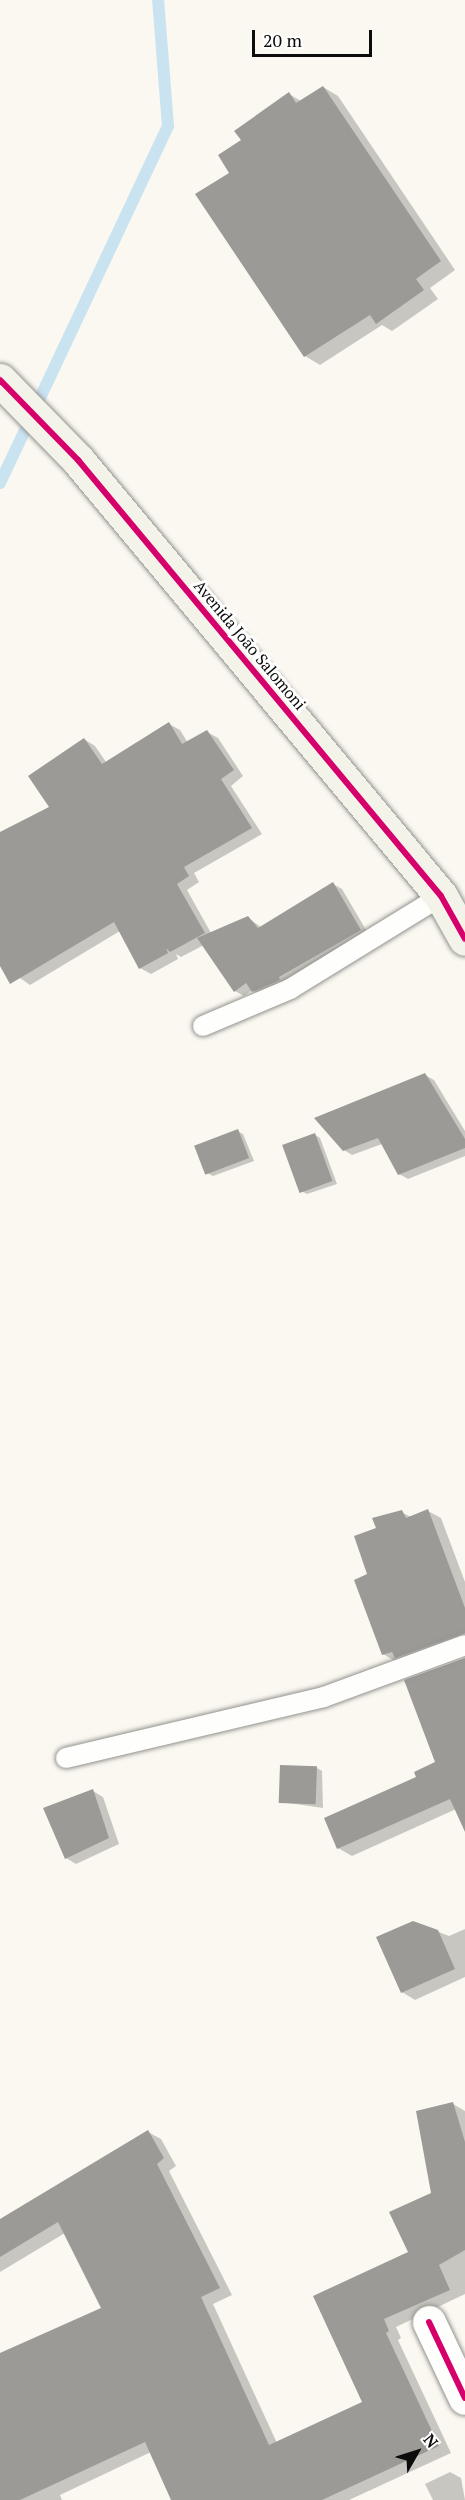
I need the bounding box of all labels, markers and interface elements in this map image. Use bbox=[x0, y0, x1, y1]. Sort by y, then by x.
scale bar bbox=[255, 18, 375, 56]
text: 20 m bbox=[263, 28, 302, 52]
street label: Avenida João Salomoni bbox=[190, 576, 310, 714]
north arrow bbox=[387, 2422, 447, 2482]
text: N bbox=[419, 2429, 443, 2452]

